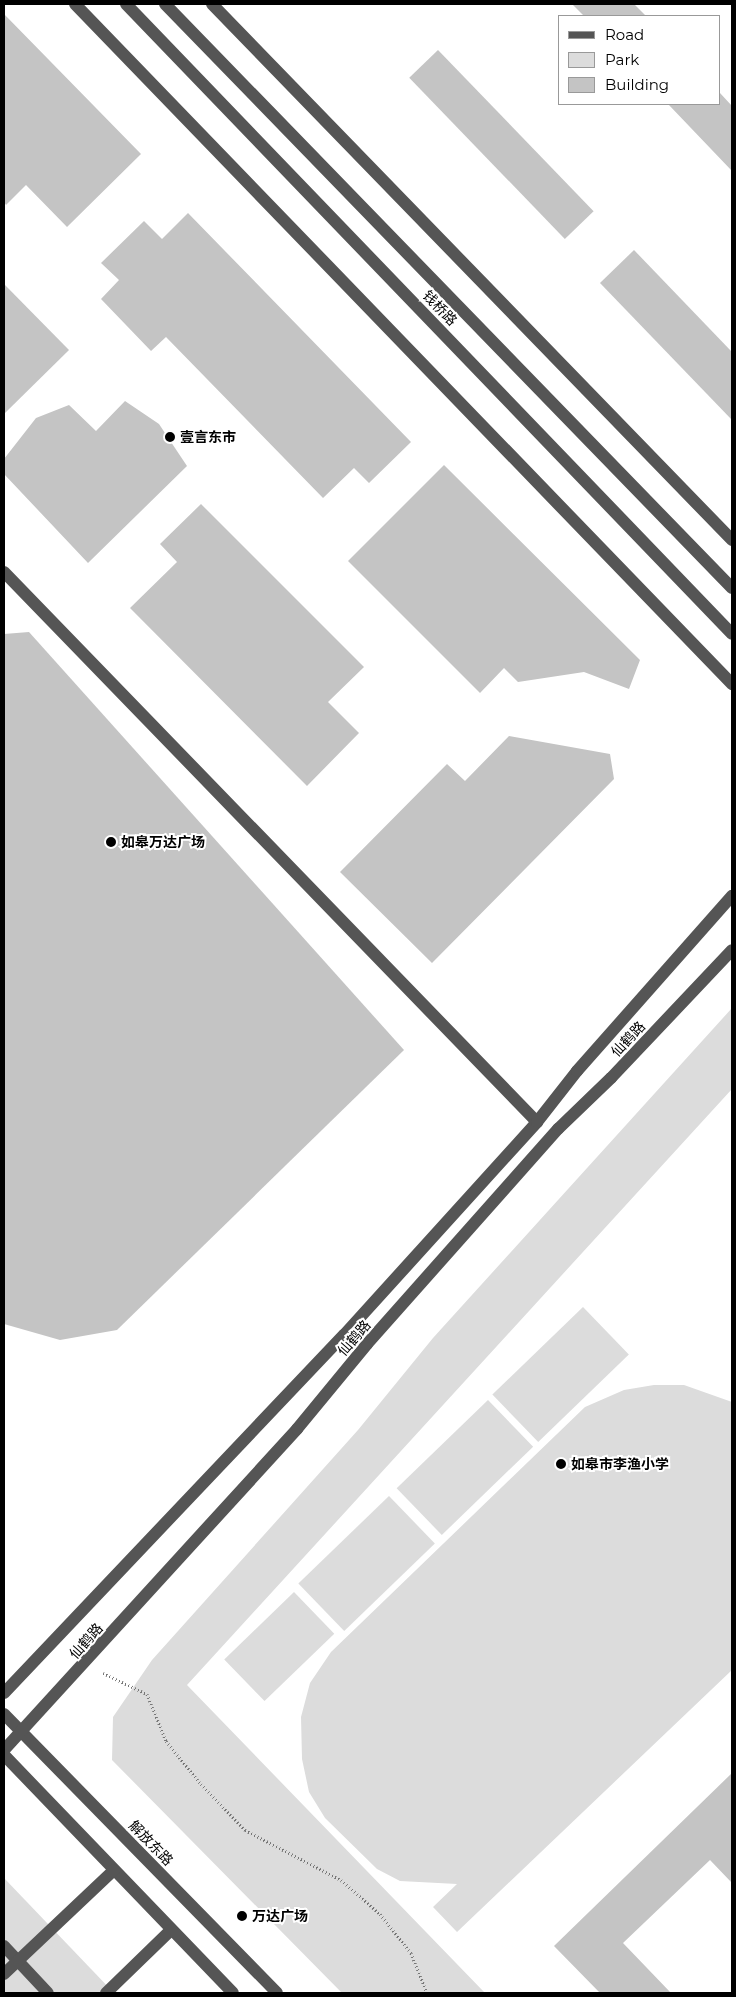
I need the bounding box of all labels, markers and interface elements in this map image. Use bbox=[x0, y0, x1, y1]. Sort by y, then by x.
legend bbox=[558, 15, 721, 105]
text: Road bbox=[605, 25, 644, 44]
text: Park bbox=[605, 50, 639, 69]
text: Building bbox=[605, 75, 669, 94]
street label: 钱桥路 bbox=[419, 287, 461, 329]
place label: 壹言东市 bbox=[180, 429, 236, 445]
marker: 壹言东市 bbox=[164, 431, 176, 443]
place label: 如皋万达广场 bbox=[121, 834, 205, 850]
marker: 如皋万达广场 bbox=[105, 836, 117, 848]
street label: 仙鹤路 bbox=[608, 1018, 648, 1060]
street label: 仙鹤路 bbox=[334, 1317, 374, 1359]
place label: 如皋市李渔小学 bbox=[571, 1456, 669, 1472]
marker: 如皋市李渔小学 bbox=[555, 1458, 567, 1470]
street label: 仙鹤路 bbox=[66, 1620, 106, 1662]
street label: 解放东路 bbox=[126, 1817, 176, 1869]
place label: 万达广场 bbox=[252, 1908, 308, 1924]
marker: 万达广场 bbox=[236, 1910, 248, 1922]

